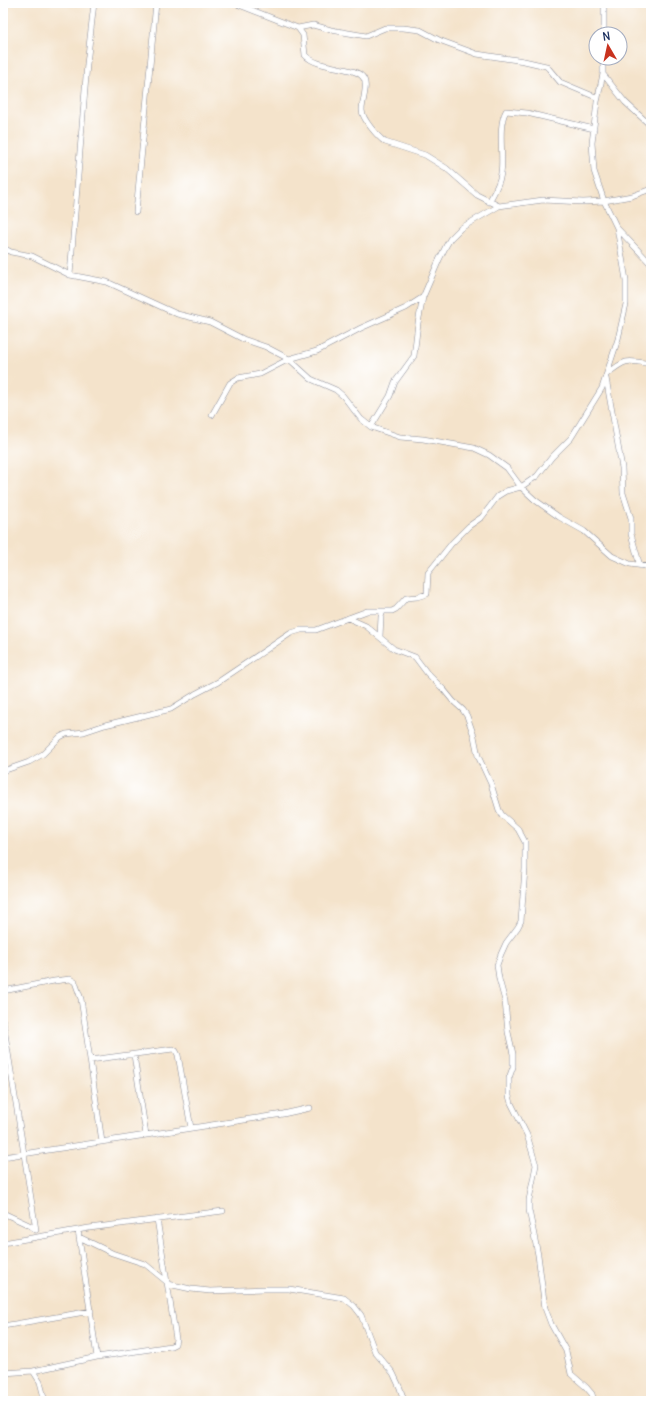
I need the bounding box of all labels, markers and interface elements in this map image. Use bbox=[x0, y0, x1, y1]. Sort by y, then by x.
north arrow bbox=[588, 26, 628, 66]
text: N bbox=[602, 29, 611, 44]

